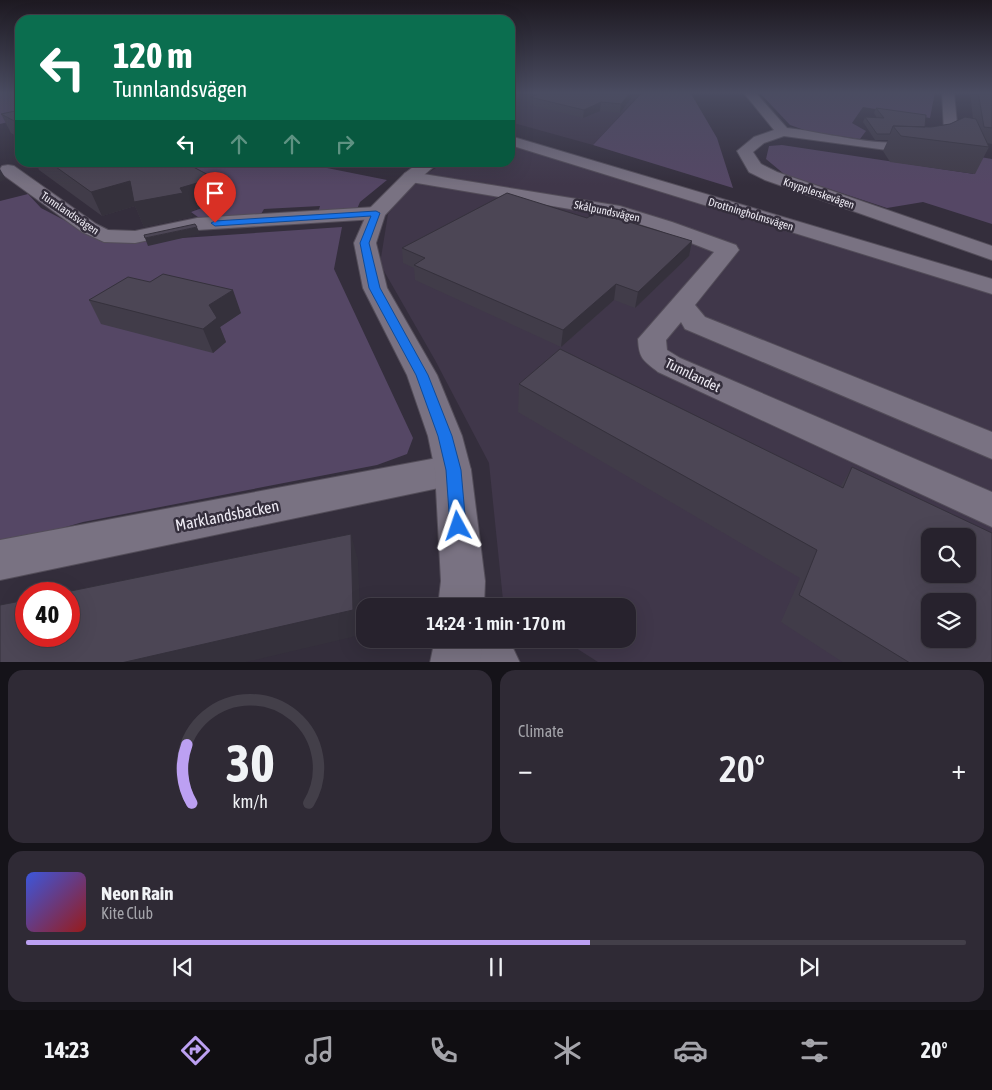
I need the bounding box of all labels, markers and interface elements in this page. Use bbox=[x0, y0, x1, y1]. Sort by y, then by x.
icon: left bbox=[30, 35, 95, 100]
text: 120 m bbox=[113, 35, 192, 75]
text: Tunnlandsvägen bbox=[113, 76, 247, 102]
icon: left bbox=[172, 130, 200, 158]
icon: ahead bbox=[225, 130, 253, 158]
icon: ahead bbox=[278, 130, 306, 158]
icon: right bbox=[331, 130, 359, 158]
pin bbox=[194, 172, 236, 223]
street label: Knypplerskevägen bbox=[782, 175, 856, 211]
icon: arrive bbox=[201, 179, 229, 207]
street label: Tunnlandsvägen bbox=[39, 189, 101, 237]
street label: Drottningholmsvägen bbox=[707, 195, 795, 233]
street label: Skålpundsvägen bbox=[573, 198, 641, 224]
street label: Tunnlandet bbox=[663, 355, 723, 395]
street label: Marklandsbacken bbox=[174, 496, 280, 534]
position arrow bbox=[431, 499, 483, 551]
map controls bbox=[921, 528, 976, 648]
button: search bbox=[921, 528, 976, 583]
speed limit sign: 40 bbox=[15, 582, 80, 647]
button: layers bbox=[921, 593, 976, 648]
text: 14:24 · 1 min · 170 m bbox=[426, 612, 566, 634]
text: Climate bbox=[518, 722, 564, 740]
text: 30 bbox=[226, 733, 274, 793]
text: 20° bbox=[719, 747, 765, 790]
text: − bbox=[518, 753, 533, 785]
text: + bbox=[951, 753, 966, 785]
text: km/h bbox=[232, 791, 268, 812]
text: Neon Rain bbox=[101, 882, 173, 904]
text: Kite Club bbox=[101, 904, 153, 922]
icon: previous bbox=[169, 953, 197, 981]
icon: pause bbox=[482, 953, 510, 981]
icon: next bbox=[795, 953, 823, 981]
icon: directions bbox=[178, 1033, 213, 1068]
icon: music bbox=[302, 1033, 337, 1068]
icon: phone bbox=[426, 1033, 461, 1068]
icon: climate bbox=[550, 1033, 585, 1068]
icon: car bbox=[673, 1033, 708, 1068]
icon: filters bbox=[797, 1033, 832, 1068]
text: 14:23 bbox=[44, 1037, 90, 1063]
text: 20° bbox=[921, 1037, 948, 1063]

